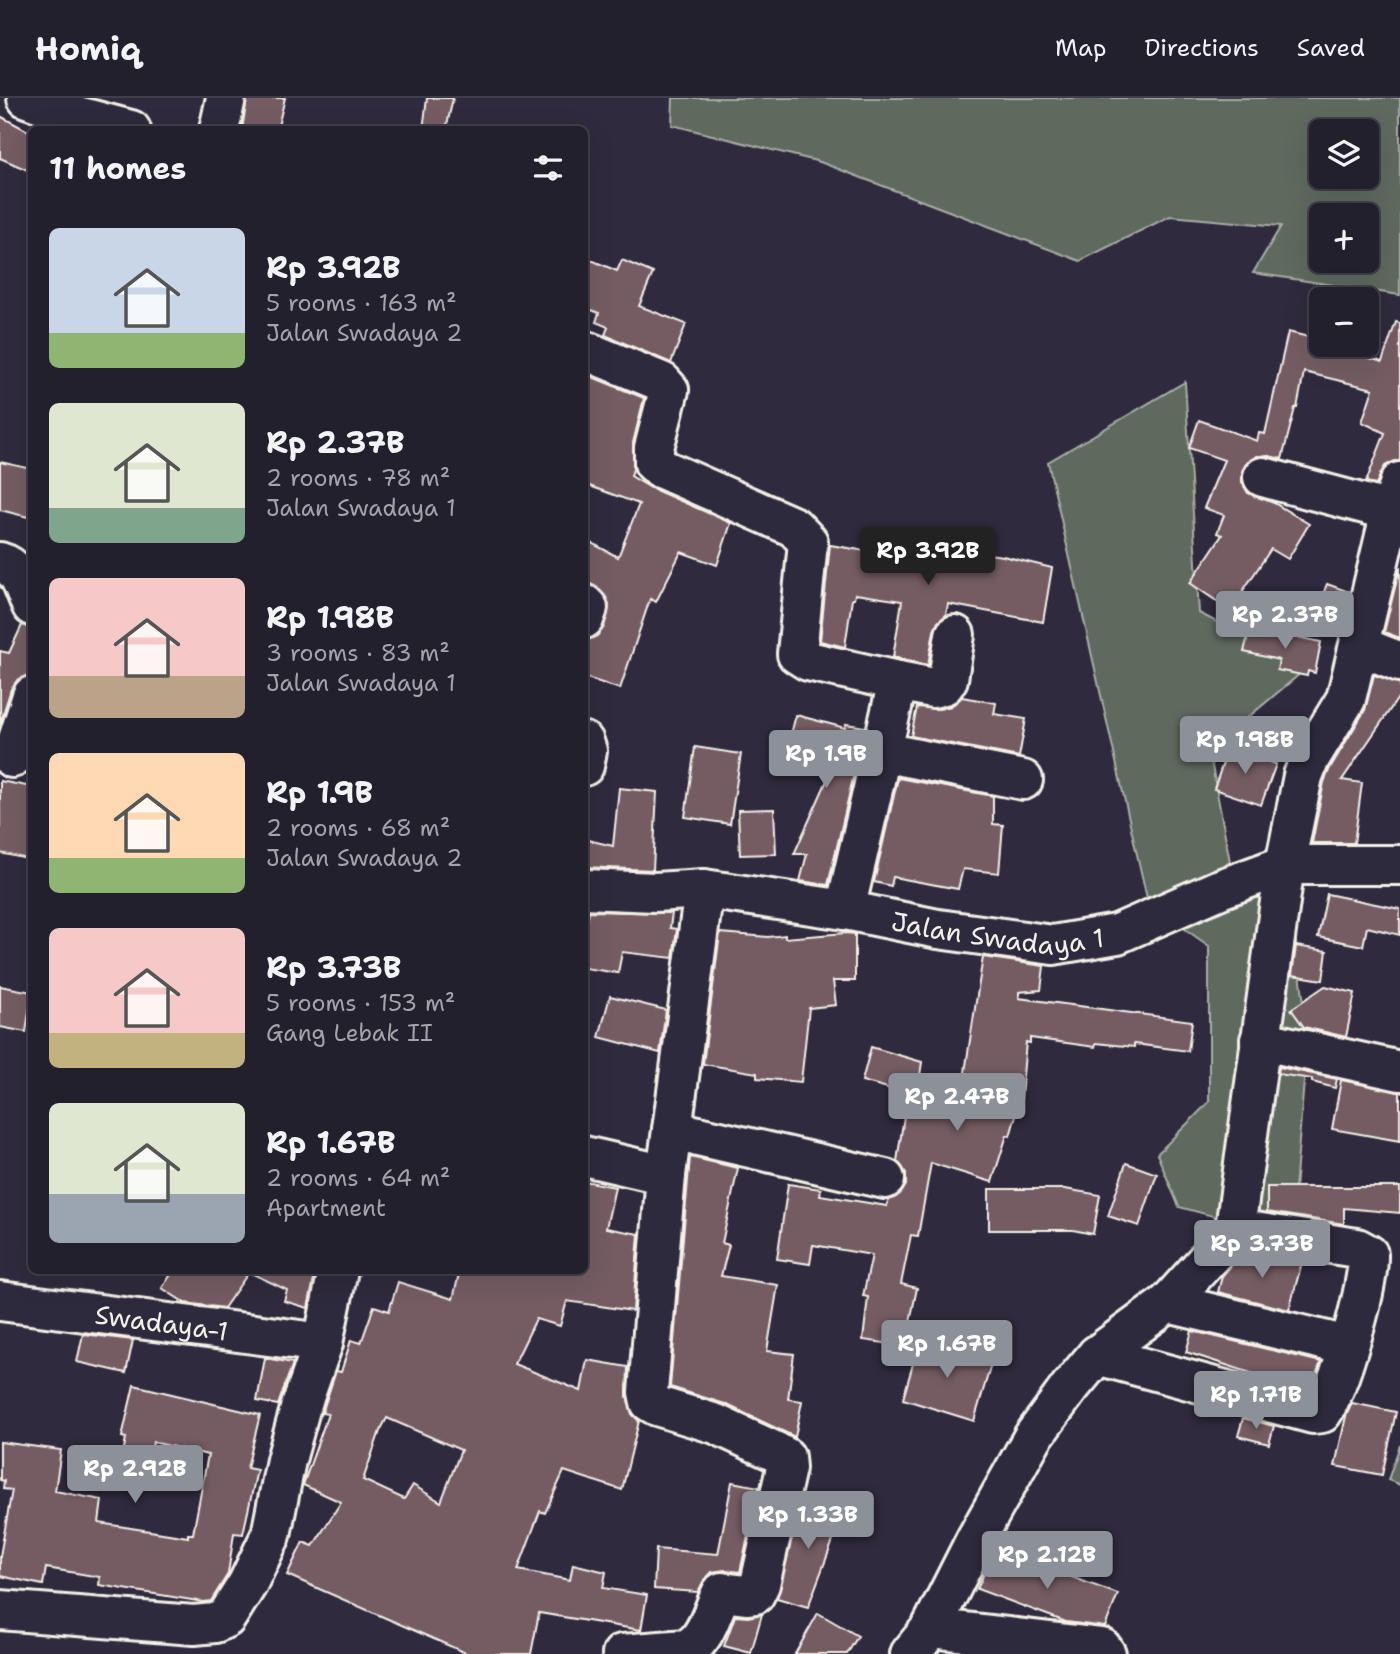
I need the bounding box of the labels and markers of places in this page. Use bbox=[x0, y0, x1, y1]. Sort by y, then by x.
pin: Rp 3.92B bbox=[856, 528, 1000, 587]
pin: Rp 2.37B bbox=[1213, 592, 1357, 651]
pin: Rp 1.98B bbox=[1173, 716, 1317, 776]
pin: Rp 1.9B bbox=[761, 730, 891, 790]
pin: Rp 2.47B bbox=[885, 1074, 1029, 1133]
pin: Rp 3.73B bbox=[1190, 1220, 1334, 1280]
pin: Rp 1.67B bbox=[875, 1320, 1019, 1380]
pin: Rp 1.71B bbox=[1184, 1372, 1328, 1431]
pin: Rp 2.92B bbox=[63, 1446, 207, 1505]
pin: Rp 1.33B bbox=[736, 1492, 880, 1551]
pin: Rp 2.12B bbox=[975, 1532, 1119, 1591]

